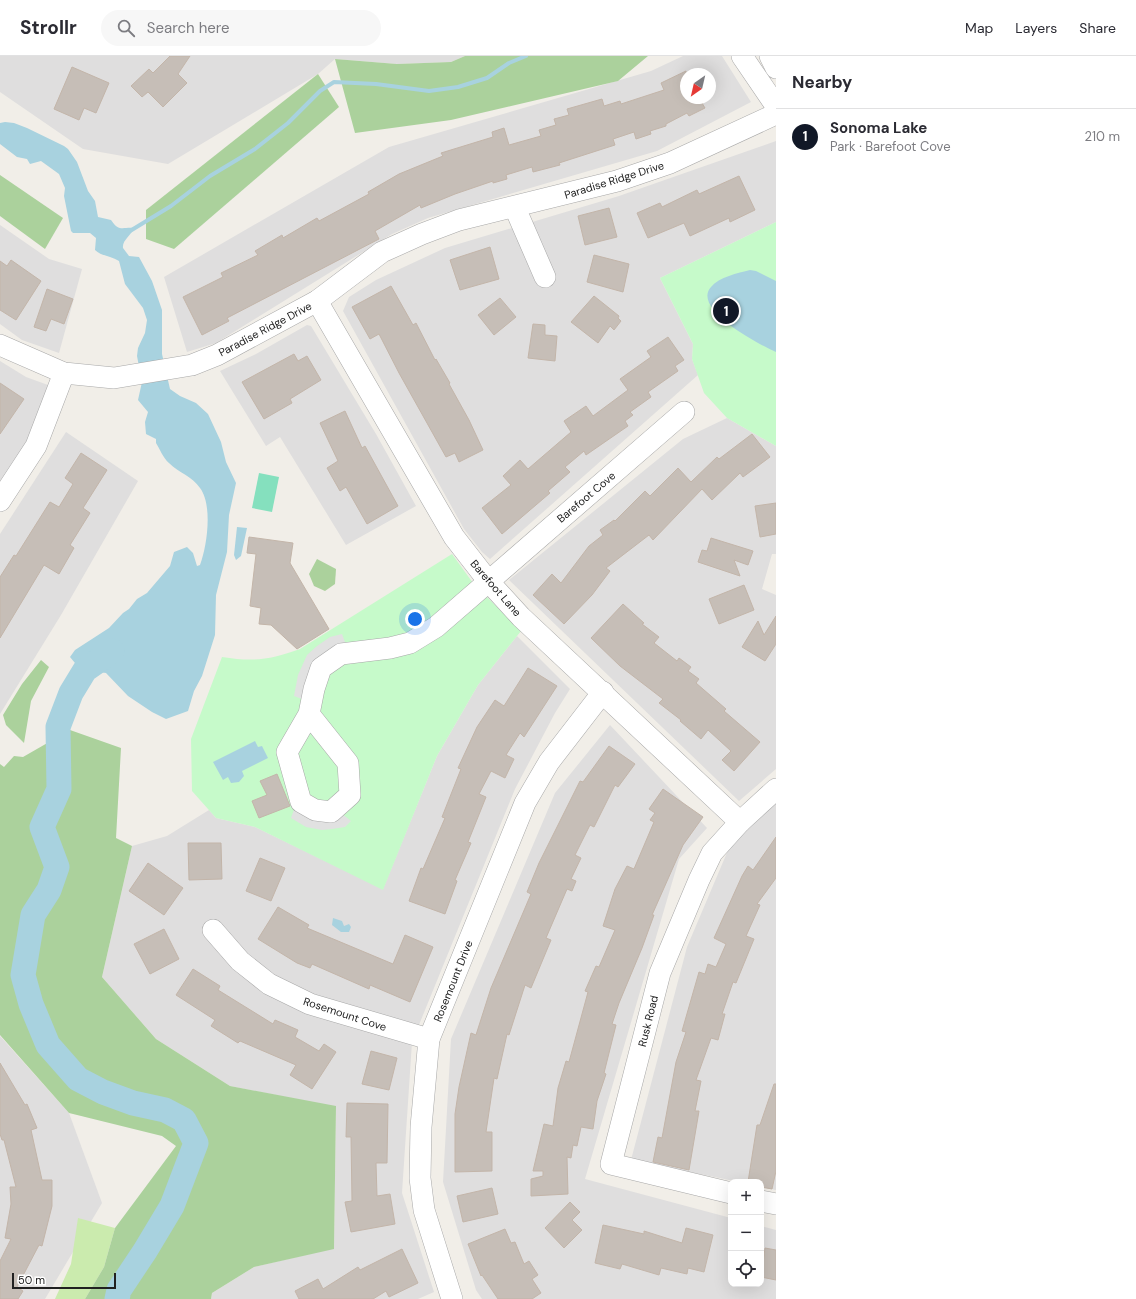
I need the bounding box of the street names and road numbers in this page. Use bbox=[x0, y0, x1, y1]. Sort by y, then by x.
street label: Paradise Ridge Drive bbox=[562, 158, 666, 202]
street label: Paradise Ridge Drive bbox=[216, 298, 314, 360]
street label: Barefoot Cove bbox=[554, 468, 618, 526]
street label: Barefoot Lane bbox=[468, 557, 524, 619]
street label: Rosemount Drive bbox=[430, 938, 476, 1024]
street label: Rosemount Cove bbox=[302, 994, 388, 1034]
street label: Rusk Road bbox=[635, 994, 661, 1048]

